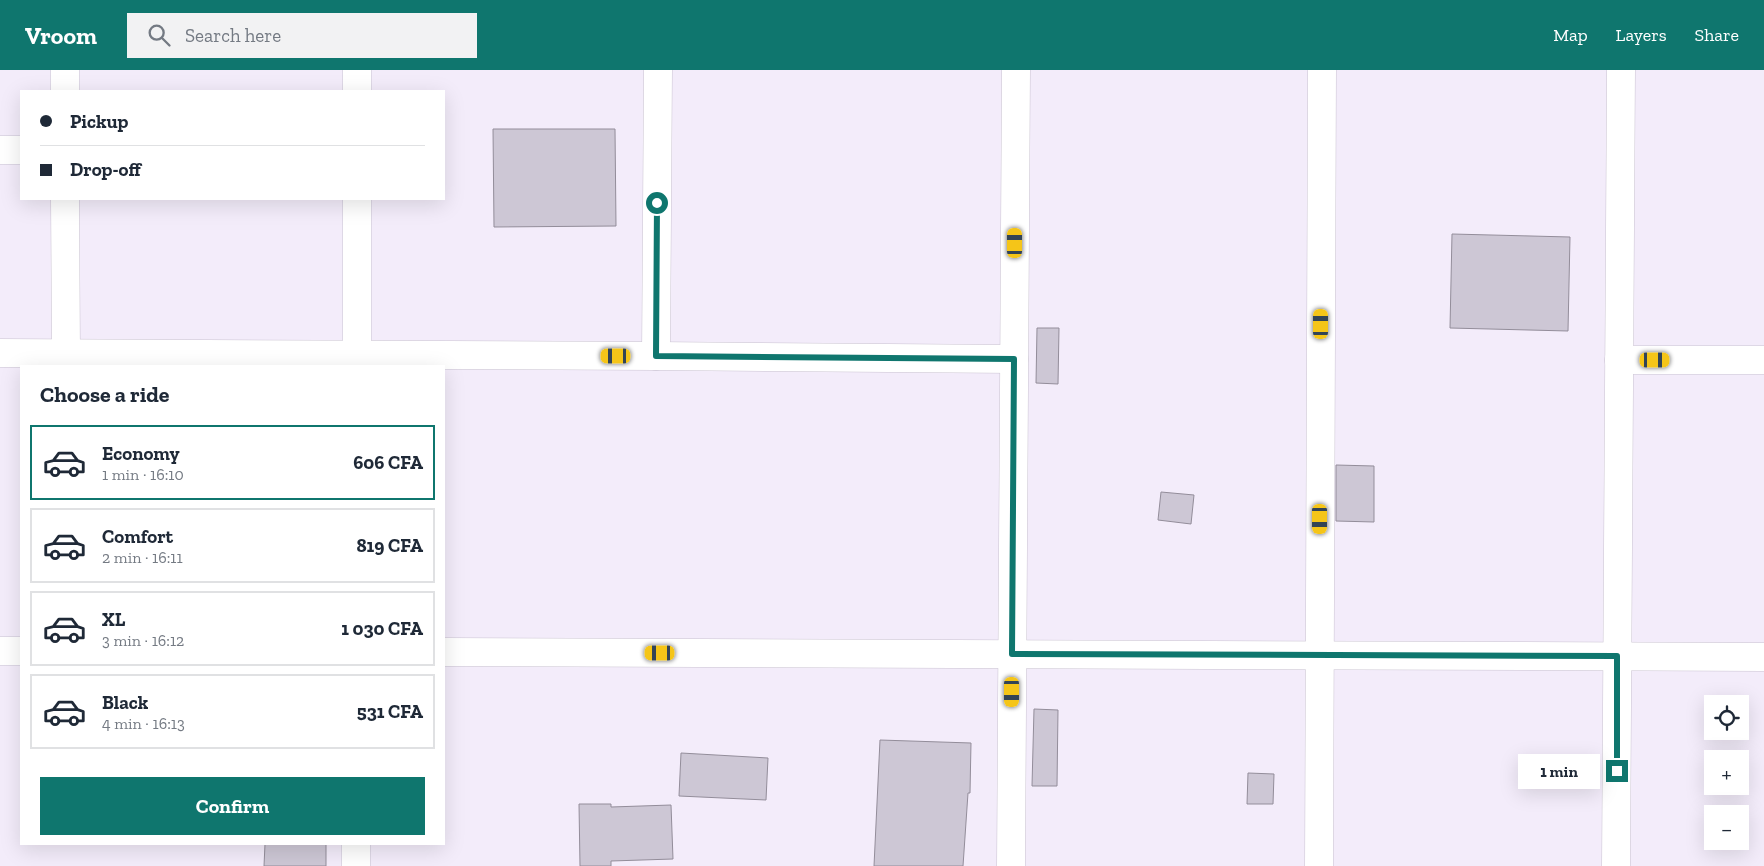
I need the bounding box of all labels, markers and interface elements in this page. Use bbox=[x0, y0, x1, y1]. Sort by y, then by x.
search box bbox=[127, 13, 477, 58]
text: Vroom bbox=[25, 21, 97, 50]
icon: search bbox=[145, 21, 173, 49]
text: Search here bbox=[185, 24, 281, 47]
text: Map bbox=[1553, 24, 1588, 46]
text: Layers bbox=[1616, 24, 1667, 46]
text: Share bbox=[1695, 24, 1739, 46]
text: Pickup bbox=[70, 110, 128, 133]
text: Drop-off bbox=[70, 158, 141, 181]
route start bbox=[646, 192, 668, 214]
car bbox=[1007, 228, 1022, 258]
car bbox=[1313, 309, 1328, 339]
car bbox=[601, 349, 631, 364]
car bbox=[1640, 353, 1670, 368]
text: Choose a ride bbox=[40, 381, 170, 408]
icon: car bbox=[42, 440, 87, 485]
text: Economy bbox=[102, 442, 180, 465]
text: 606 CFA bbox=[353, 451, 423, 474]
text: 1 min · 16:10 bbox=[102, 465, 184, 484]
car bbox=[1312, 504, 1327, 534]
icon: car bbox=[42, 523, 87, 568]
text: Comfort bbox=[102, 525, 173, 548]
text: 819 CFA bbox=[356, 534, 423, 557]
text: 2 min · 16:11 bbox=[102, 548, 183, 567]
icon: car bbox=[42, 606, 87, 651]
text: XL bbox=[102, 608, 125, 631]
text: 1 030 CFA bbox=[341, 617, 423, 640]
text: 3 min · 16:12 bbox=[102, 631, 184, 650]
car bbox=[645, 646, 675, 661]
car bbox=[1004, 677, 1019, 707]
icon: car bbox=[42, 689, 87, 734]
text: Black bbox=[102, 691, 148, 714]
map controls bbox=[1704, 695, 1749, 850]
button: locate bbox=[1704, 695, 1749, 740]
text: 531 CFA bbox=[357, 700, 423, 723]
text: 4 min · 16:13 bbox=[102, 714, 185, 733]
button: + bbox=[1704, 750, 1749, 795]
callout: 1 min bbox=[1517, 754, 1600, 788]
route end bbox=[1606, 760, 1628, 782]
text: 1 min bbox=[1540, 762, 1578, 781]
button: Confirm bbox=[40, 777, 425, 835]
button: − bbox=[1704, 805, 1749, 850]

